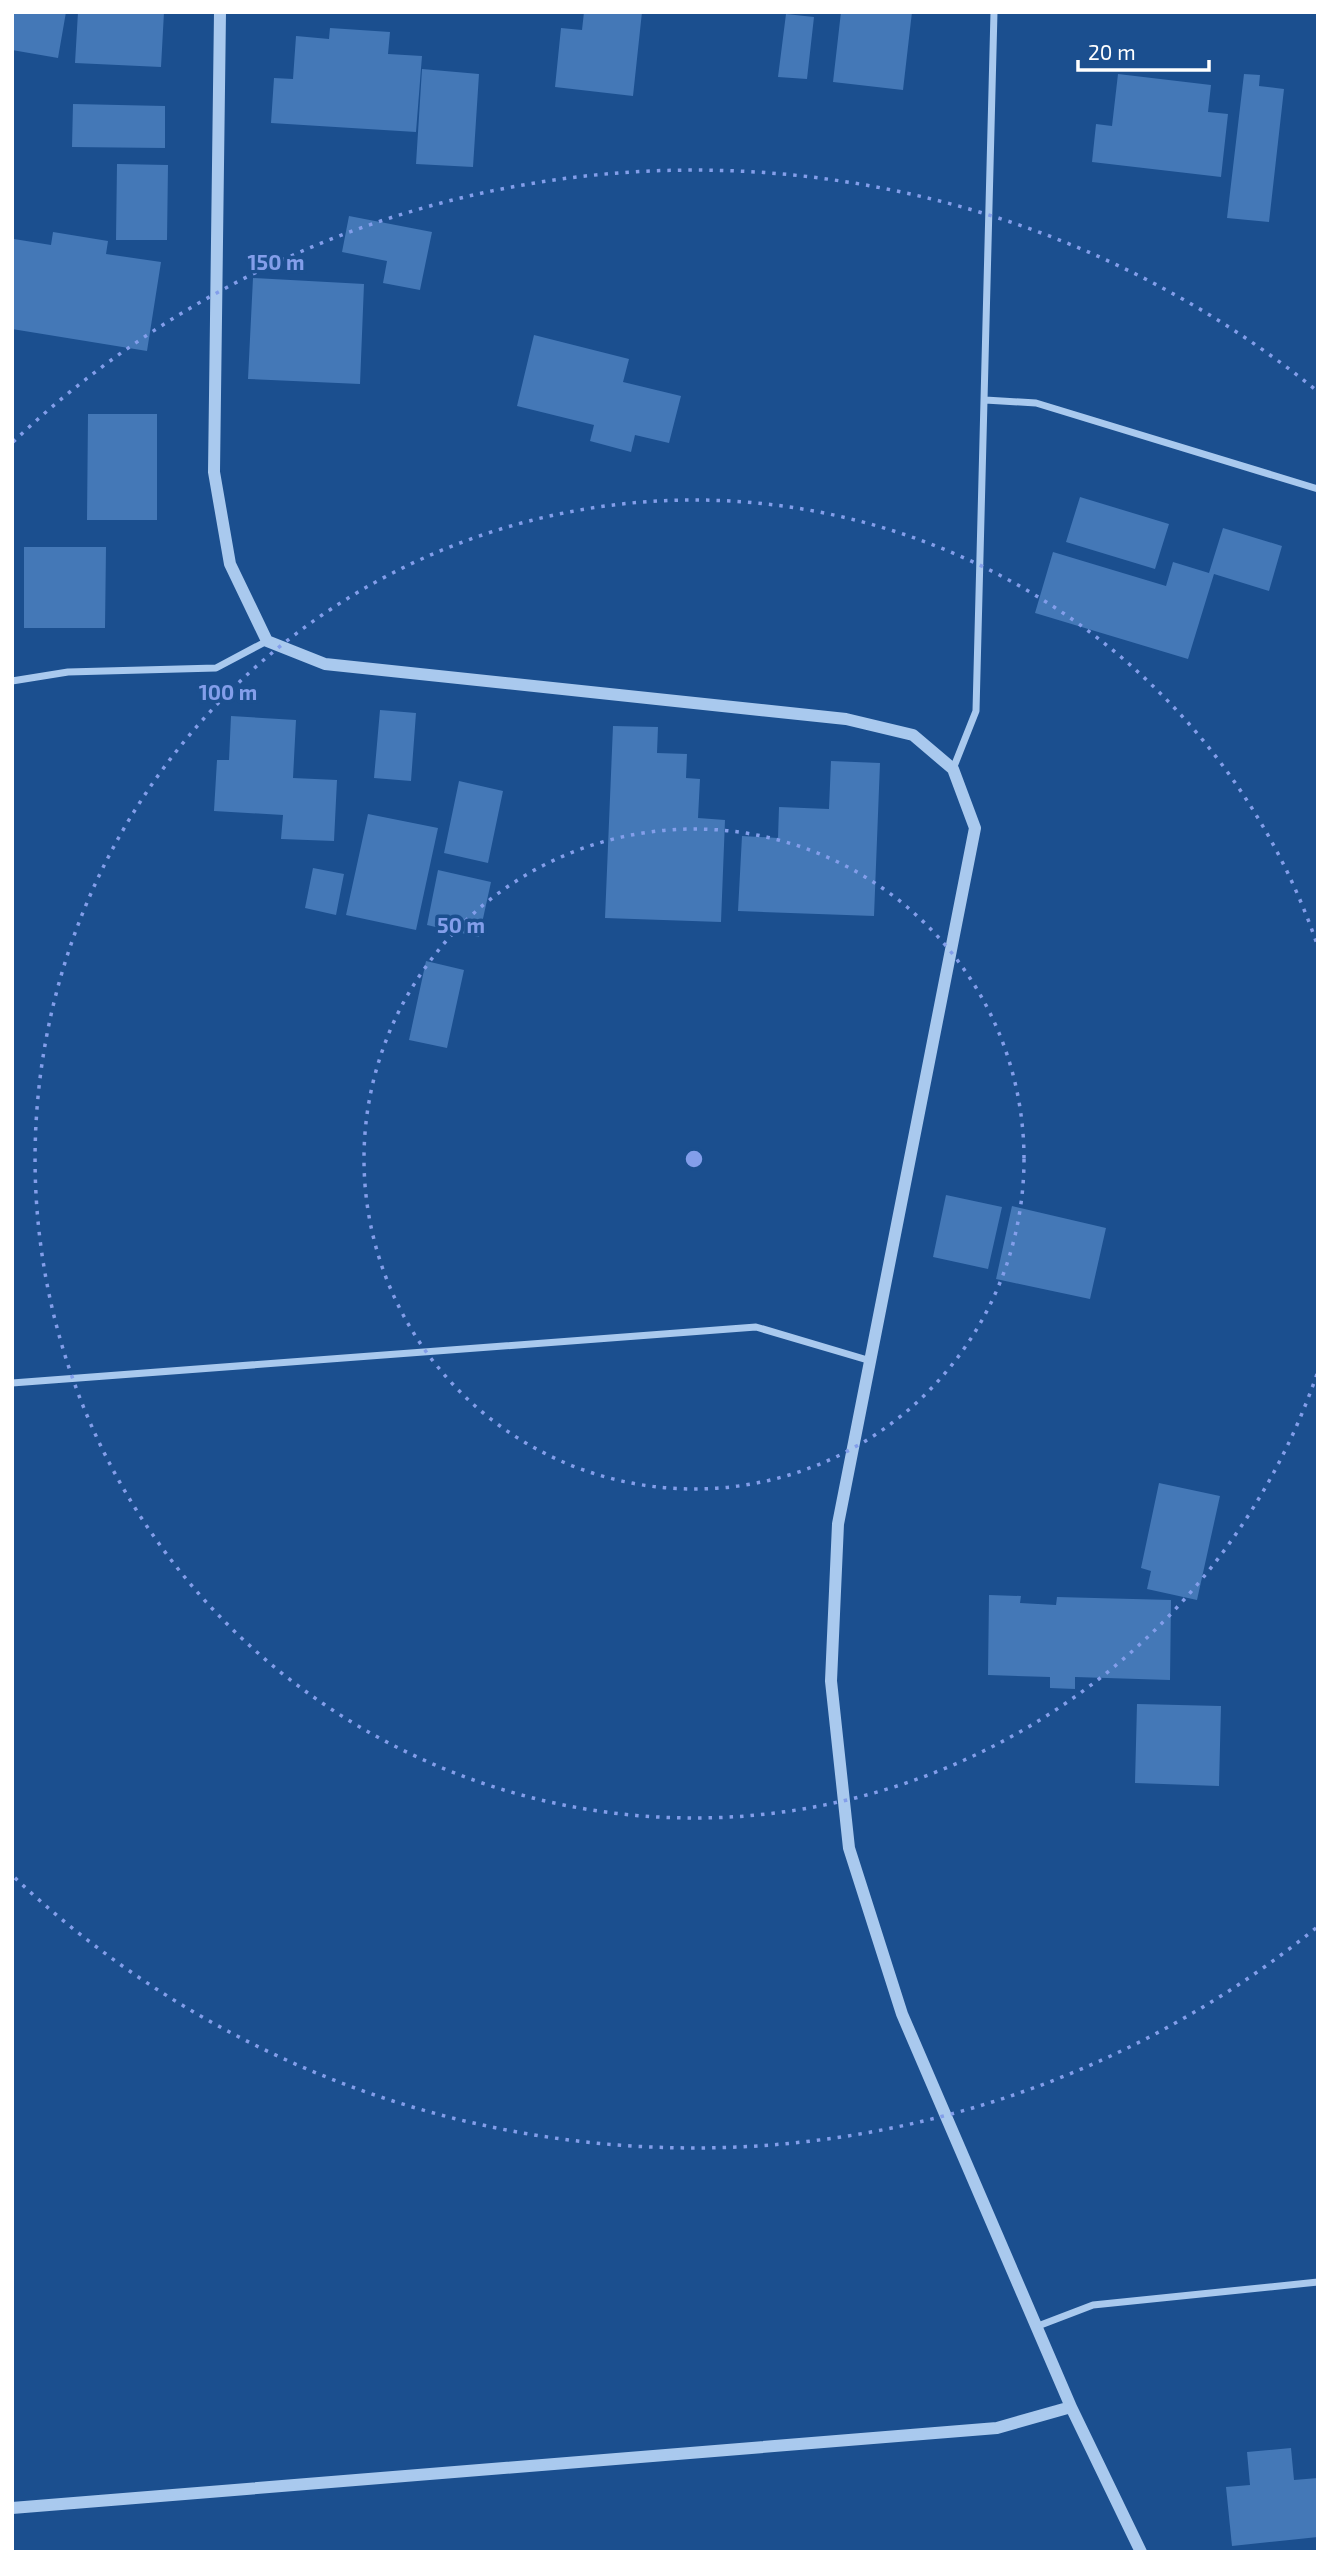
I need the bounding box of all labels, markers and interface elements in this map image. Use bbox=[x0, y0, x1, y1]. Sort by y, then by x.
scale bar bbox=[1078, 28, 1209, 72]
text: 20 m bbox=[1088, 39, 1136, 64]
text: 150 m bbox=[248, 249, 304, 274]
text: 100 m bbox=[199, 679, 257, 704]
text: 50 m bbox=[437, 912, 485, 937]
centre of rings bbox=[682, 1147, 706, 1171]

